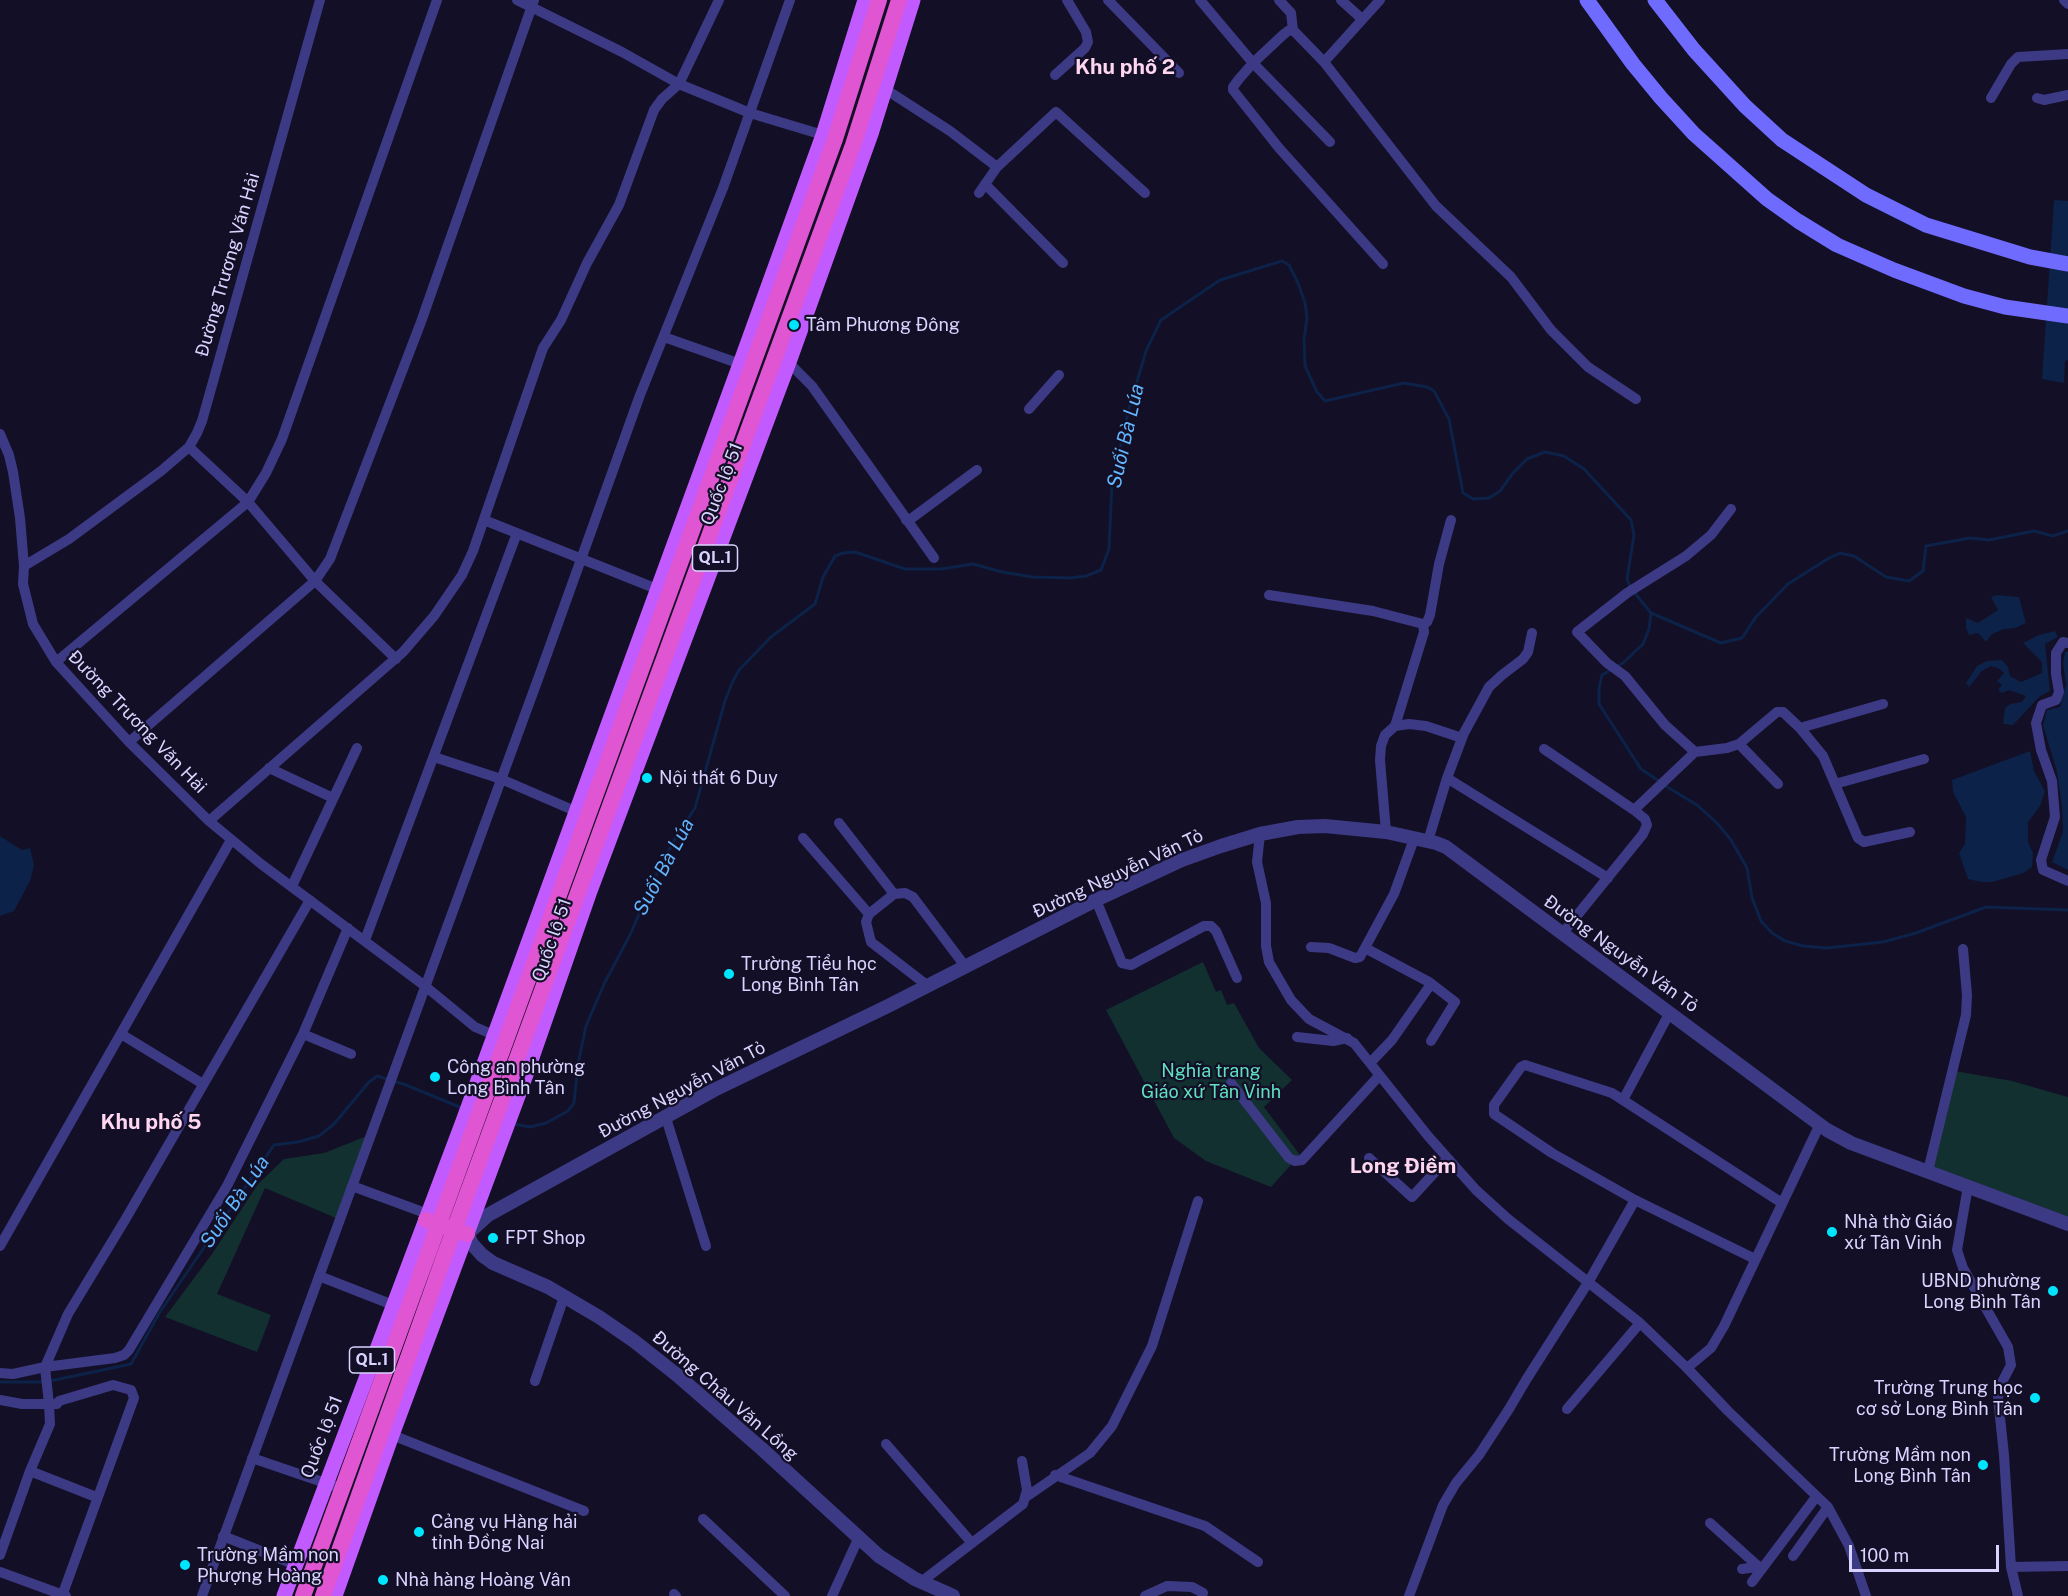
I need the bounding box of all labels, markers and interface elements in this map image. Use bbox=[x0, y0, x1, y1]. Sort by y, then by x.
district label: Khu phố 2 bbox=[1075, 55, 1175, 81]
street label: Đường Trương Văn Hải bbox=[191, 171, 265, 359]
place label: Tâm Phương Đông bbox=[806, 314, 960, 336]
marker: Tâm Phương Đông bbox=[787, 318, 801, 332]
water label: Suối Bà Lúa bbox=[1102, 381, 1150, 491]
street label: Quốc lộ 51 bbox=[696, 440, 748, 528]
road number: QL.1 bbox=[692, 545, 738, 571]
street label: Đường Trương Văn Hải bbox=[63, 646, 211, 798]
place label: Nội thất 6 Duy bbox=[659, 767, 778, 789]
marker: Nội thất 6 Duy bbox=[640, 771, 654, 785]
water label: Suối Bà Lúa bbox=[628, 814, 700, 920]
street label: Đường Nguyễn Văn Tỏ bbox=[1029, 825, 1207, 923]
street label: Đường Nguyễn Văn Tỏ bbox=[1540, 891, 1702, 1017]
street label: Quốc lộ 51 bbox=[528, 896, 576, 984]
place label: Trường Tiểu học Long Bình Tân bbox=[741, 953, 877, 996]
marker: Trường Tiểu học Long Bình Tân bbox=[722, 967, 736, 981]
street label: Đường Nguyễn Văn Tỏ bbox=[595, 1037, 769, 1143]
place label: Công an phường Long Bình Tân bbox=[447, 1056, 585, 1098]
park label: Nghĩa trang Giáo xứ Tân Vinh bbox=[1141, 1060, 1281, 1102]
marker: Công an phường Long Bình Tân bbox=[428, 1070, 442, 1084]
district label: Khu phố 5 bbox=[101, 1110, 201, 1136]
water label: Suối Bà Lúa bbox=[195, 1151, 275, 1253]
district label: Long Điềm bbox=[1350, 1154, 1456, 1180]
place label: Nhà thờ Giáo xứ Tân Vinh bbox=[1844, 1211, 1953, 1254]
marker: Nhà thờ Giáo xứ Tân Vinh bbox=[1825, 1225, 1839, 1239]
place label: FPT Shop bbox=[505, 1227, 586, 1249]
marker: FPT Shop bbox=[486, 1231, 500, 1245]
place label: UBND phường Long Bình Tân bbox=[1921, 1270, 2041, 1312]
marker: UBND phường Long Bình Tân bbox=[2046, 1284, 2060, 1298]
street label: Đường Châu Văn Lồng bbox=[648, 1327, 802, 1465]
road number: QL.1 bbox=[350, 1347, 394, 1373]
place label: Trường Trung học cơ sở Long Bình Tân bbox=[1856, 1377, 2023, 1420]
marker: Trường Trung học cơ sở Long Bình Tân bbox=[2028, 1391, 2042, 1405]
street label: Quốc lộ 51 bbox=[296, 1393, 348, 1481]
place label: Trường Mầm non Long Bình Tân bbox=[1829, 1444, 1971, 1486]
marker: Trường Mầm non Long Bình Tân bbox=[1976, 1458, 1990, 1472]
place label: Cảng vụ Hàng hải tỉnh Đồng Nai bbox=[431, 1511, 577, 1553]
marker: Cảng vụ Hàng hải tỉnh Đồng Nai bbox=[412, 1525, 426, 1539]
scale bar bbox=[1852, 1533, 2002, 1571]
place label: Trường Mầm non Phượng Hoàng bbox=[197, 1544, 339, 1586]
text: 100 m bbox=[1860, 1545, 1909, 1566]
marker: Trường Mầm non Phượng Hoàng bbox=[178, 1558, 192, 1572]
place label: Nhà hàng Hoàng Vân bbox=[395, 1569, 571, 1591]
marker: Nhà hàng Hoàng Vân bbox=[376, 1573, 390, 1587]

